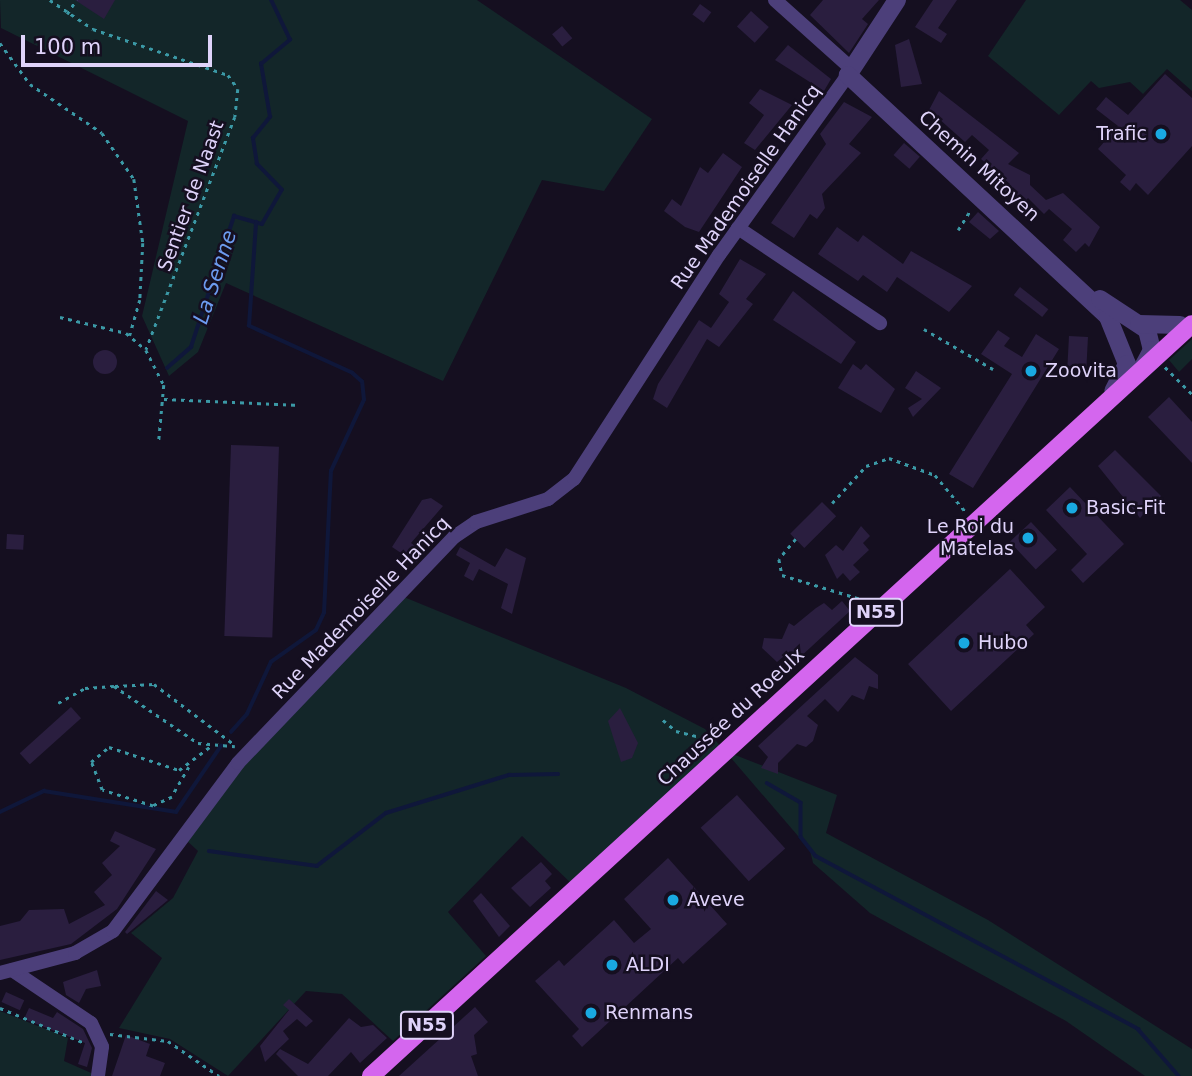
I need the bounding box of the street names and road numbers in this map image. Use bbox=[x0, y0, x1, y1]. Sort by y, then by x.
street label: Rue Mademoiselle Hanicq bbox=[666, 80, 826, 294]
street label: Chemin Mitoyen bbox=[914, 106, 1044, 226]
street label: Sentier de Naast bbox=[153, 118, 229, 274]
street label: Rue Mademoiselle Hanicq bbox=[268, 512, 454, 704]
road number: N55 bbox=[848, 598, 904, 626]
street label: Chaussée du Roeulx bbox=[653, 643, 809, 791]
road number: N55 bbox=[399, 1010, 455, 1040]

